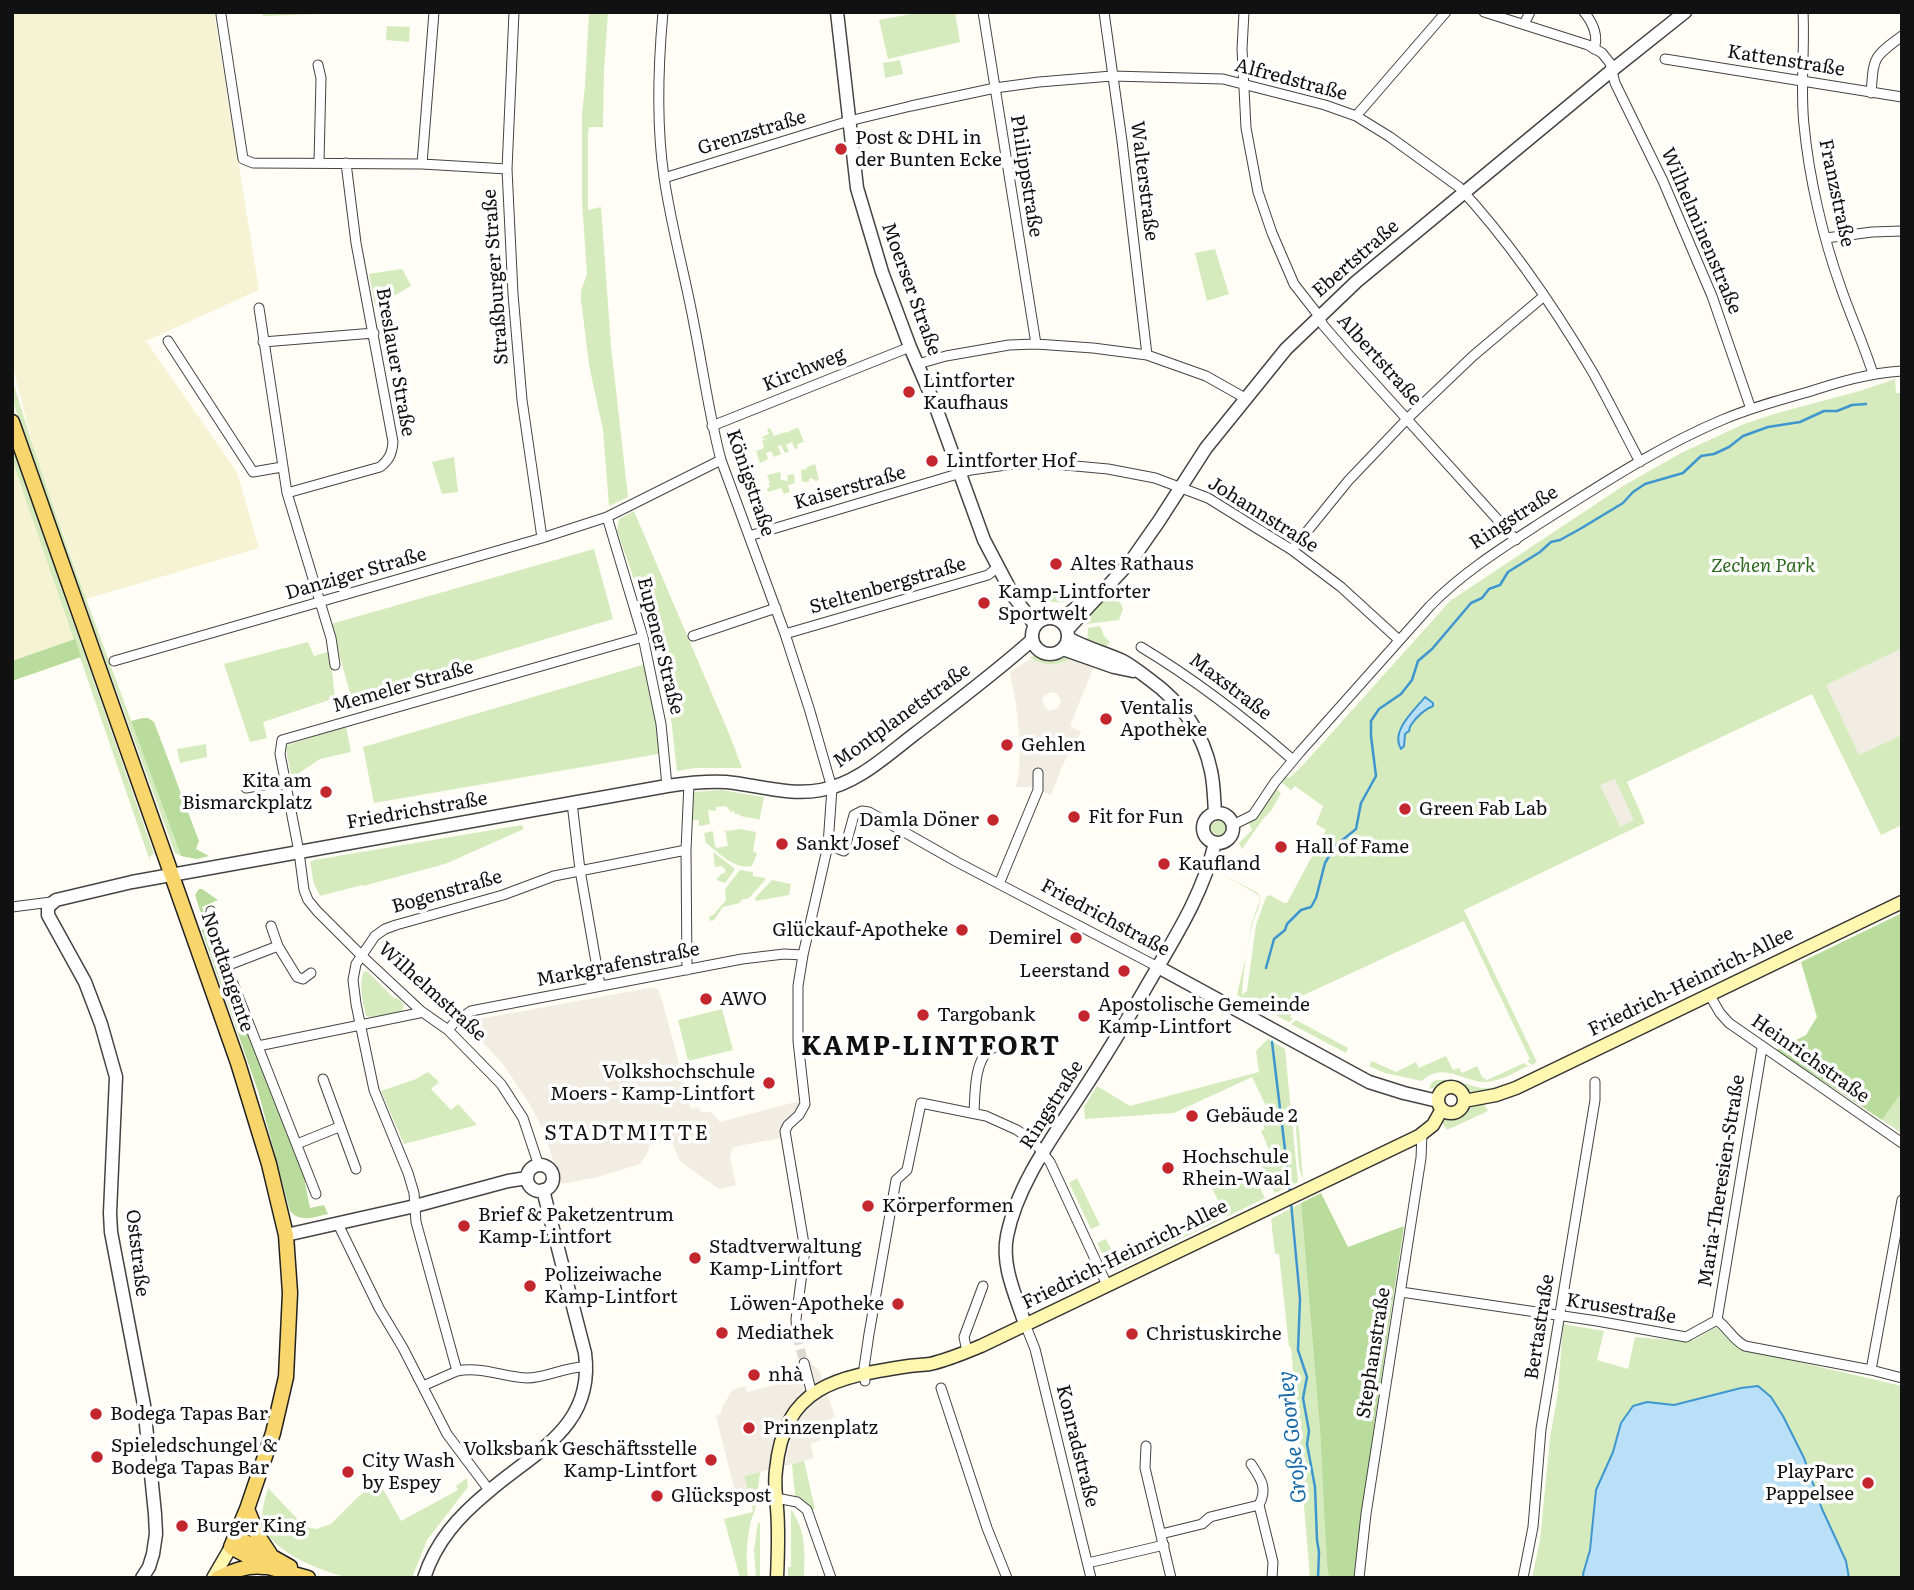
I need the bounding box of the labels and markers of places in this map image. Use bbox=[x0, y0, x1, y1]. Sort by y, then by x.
place label: Post & DHL in der Bunten Ecke bbox=[855, 127, 1002, 171]
marker: Post & DHL in der Bunten Ecke bbox=[833, 141, 849, 157]
place label: Lintforter Kaufhaus bbox=[923, 370, 1014, 414]
marker: Lintforter Kaufhaus bbox=[901, 384, 917, 400]
place label: Lintforter Hof bbox=[946, 450, 1075, 472]
marker: Lintforter Hof bbox=[924, 453, 940, 469]
place label: Altes Rathaus bbox=[1070, 553, 1193, 575]
marker: Altes Rathaus bbox=[1048, 556, 1064, 572]
place label: Kamp-Lintforter Sportwelt bbox=[998, 581, 1150, 625]
marker: Kamp-Lintforter Sportwelt bbox=[976, 595, 992, 611]
place label: Ventalis Apotheke bbox=[1120, 697, 1207, 741]
marker: Ventalis Apotheke bbox=[1098, 711, 1114, 727]
place label: Gehlen bbox=[1021, 734, 1086, 756]
marker: Gehlen bbox=[999, 737, 1015, 753]
place label: Kita am Bismarckplatz bbox=[182, 770, 312, 814]
marker: Kita am Bismarckplatz bbox=[318, 784, 334, 800]
place label: Green Fab Lab bbox=[1419, 798, 1547, 820]
marker: Green Fab Lab bbox=[1397, 801, 1413, 817]
place label: Fit for Fun bbox=[1088, 806, 1184, 828]
place label: Damla Döner bbox=[859, 809, 979, 831]
marker: Fit for Fun bbox=[1066, 809, 1082, 825]
marker: Damla Döner bbox=[985, 812, 1001, 828]
place label: Sankt Josef bbox=[796, 833, 899, 855]
marker: Sankt Josef bbox=[774, 836, 790, 852]
place label: Hall of Fame bbox=[1295, 836, 1409, 858]
marker: Hall of Fame bbox=[1273, 839, 1289, 855]
place label: Kaufland bbox=[1178, 853, 1261, 875]
marker: Kaufland bbox=[1156, 856, 1172, 872]
place label: Glückauf-Apotheke bbox=[772, 919, 948, 941]
marker: Glückauf-Apotheke bbox=[954, 922, 970, 938]
place label: Demirel bbox=[988, 927, 1062, 949]
marker: Demirel bbox=[1068, 930, 1084, 946]
place label: Leerstand bbox=[1019, 960, 1110, 982]
marker: Leerstand bbox=[1116, 963, 1132, 979]
place label: AWO bbox=[720, 988, 767, 1010]
marker: AWO bbox=[698, 991, 714, 1007]
place label: Apostolische Gemeinde Kamp-Lintfort bbox=[1098, 994, 1310, 1038]
place label: Targobank bbox=[937, 1004, 1035, 1026]
marker: Targobank bbox=[915, 1007, 931, 1023]
marker: Apostolische Gemeinde Kamp-Lintfort bbox=[1076, 1008, 1092, 1024]
place label: Volkshochschule Moers - Kamp-Lintfort bbox=[550, 1061, 755, 1105]
marker: Volkshochschule Moers - Kamp-Lintfort bbox=[761, 1075, 777, 1091]
place label: Gebäude 2 bbox=[1206, 1105, 1298, 1127]
marker: Gebäude 2 bbox=[1184, 1108, 1200, 1124]
place label: Hochschule Rhein-Waal bbox=[1182, 1146, 1290, 1190]
marker: Hochschule Rhein-Waal bbox=[1160, 1160, 1176, 1176]
place label: Körperformen bbox=[882, 1195, 1014, 1217]
marker: Körperformen bbox=[860, 1198, 876, 1214]
place label: Brief & Paketzentrum Kamp-Lintfort bbox=[478, 1204, 674, 1248]
marker: Brief & Paketzentrum Kamp-Lintfort bbox=[456, 1218, 472, 1234]
place label: Stadtverwaltung Kamp-Lintfort bbox=[709, 1236, 862, 1280]
marker: Stadtverwaltung Kamp-Lintfort bbox=[687, 1250, 703, 1266]
place label: Polizeiwache Kamp-Lintfort bbox=[544, 1264, 678, 1308]
marker: Polizeiwache Kamp-Lintfort bbox=[522, 1278, 538, 1294]
place label: Löwen-Apotheke bbox=[729, 1293, 884, 1315]
marker: Löwen-Apotheke bbox=[890, 1296, 906, 1312]
place label: Mediathek bbox=[736, 1322, 833, 1344]
place label: Christuskirche bbox=[1146, 1323, 1282, 1345]
marker: Mediathek bbox=[714, 1325, 730, 1341]
marker: Christuskirche bbox=[1124, 1326, 1140, 1342]
place label: nhà bbox=[768, 1364, 803, 1386]
marker: nhà bbox=[746, 1367, 762, 1383]
place label: Bodega Tapas Bar bbox=[110, 1403, 268, 1425]
marker: Bodega Tapas Bar bbox=[88, 1406, 104, 1422]
place label: Prinzenplatz bbox=[763, 1417, 878, 1439]
marker: Prinzenplatz bbox=[741, 1420, 757, 1436]
place label: Spieledschungel & Bodega Tapas Bar bbox=[111, 1435, 278, 1479]
place label: Volksbank Geschäftsstelle Kamp-Lintfort bbox=[463, 1438, 697, 1482]
marker: Spieledschungel & Bodega Tapas Bar bbox=[89, 1449, 105, 1465]
place label: City Wash by Espey bbox=[362, 1450, 455, 1494]
marker: Volksbank Geschäftsstelle Kamp-Lintfort bbox=[703, 1452, 719, 1468]
place label: PlayParc Pappelsee bbox=[1765, 1461, 1854, 1505]
marker: City Wash by Espey bbox=[340, 1464, 356, 1480]
marker: PlayParc Pappelsee bbox=[1860, 1475, 1876, 1491]
place label: Glückspost bbox=[671, 1485, 772, 1507]
marker: Glückspost bbox=[649, 1488, 665, 1504]
place label: Burger King bbox=[196, 1515, 306, 1537]
marker: Burger King bbox=[174, 1518, 190, 1534]

